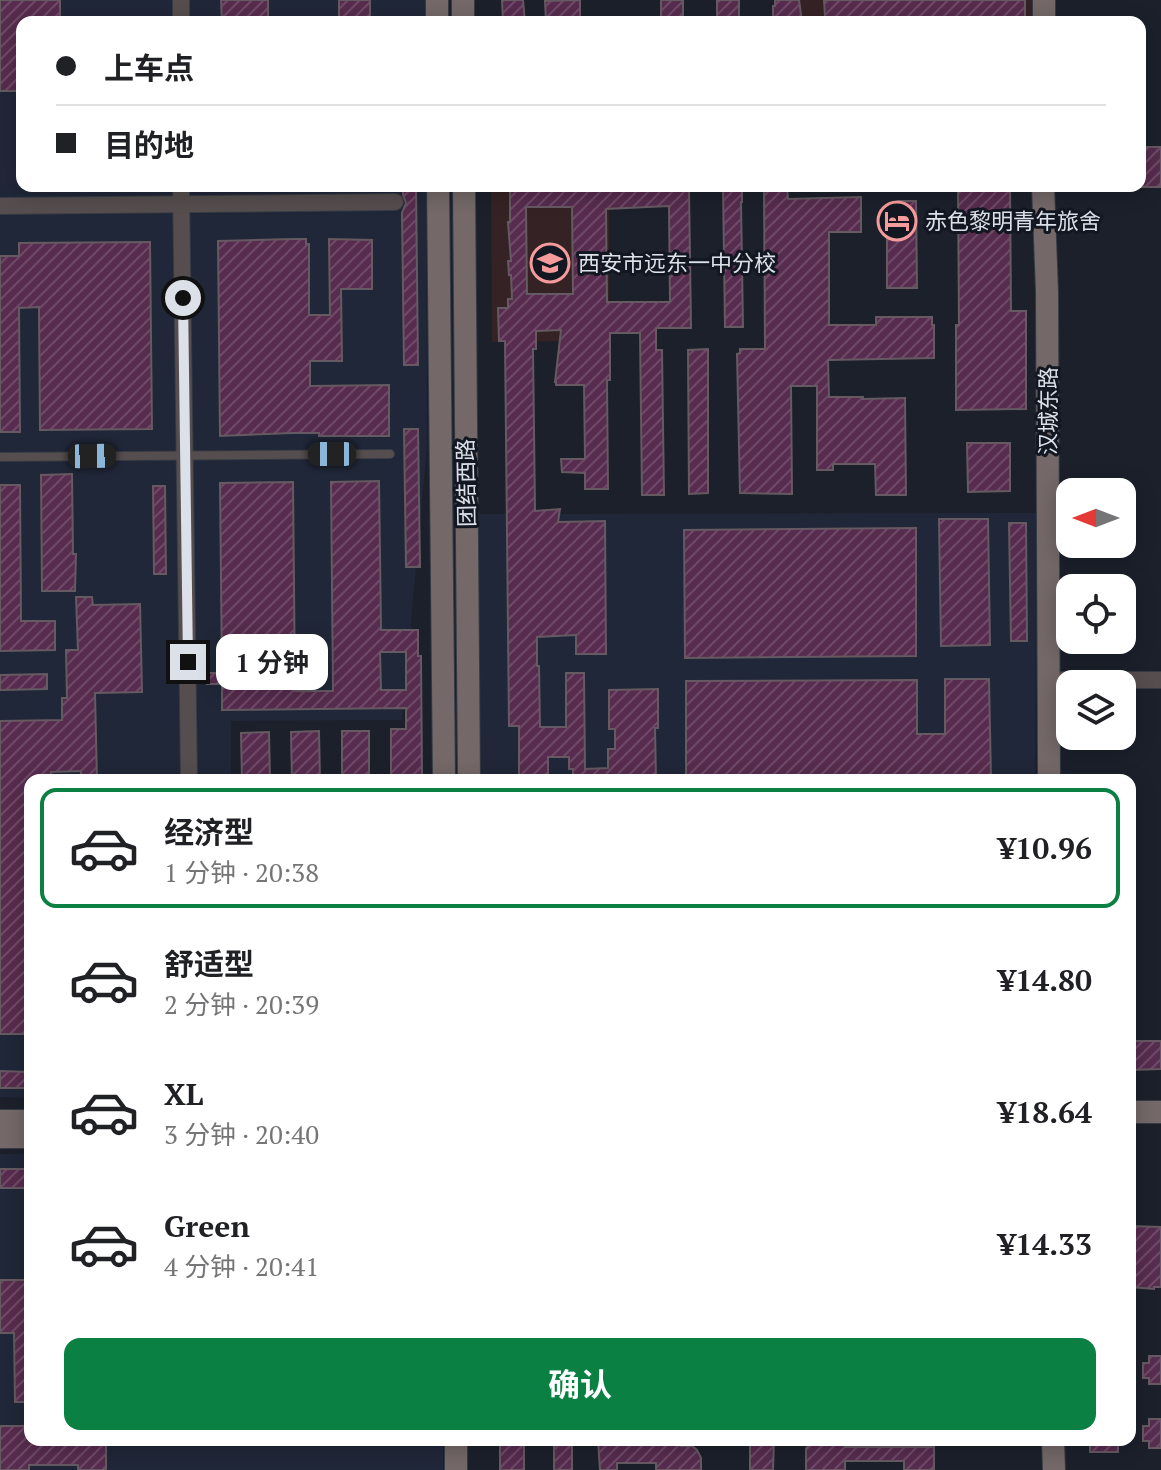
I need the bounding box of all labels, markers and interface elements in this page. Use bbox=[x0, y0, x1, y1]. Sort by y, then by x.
text: 上车点 bbox=[104, 48, 194, 88]
text: 目的地 bbox=[104, 125, 194, 165]
hotel icon: 赤色黎明青年旅舍 bbox=[876, 200, 918, 242]
place label: 赤色黎明青年旅舍 bbox=[925, 206, 1101, 235]
school or university icon: 西安市远东一中分校 bbox=[529, 242, 571, 284]
place label: 西安市远东一中分校 bbox=[578, 248, 776, 277]
route start bbox=[165, 280, 201, 316]
street label: 汉城东路 bbox=[1033, 367, 1062, 455]
street label: 团结西路 bbox=[450, 439, 481, 527]
car bbox=[308, 442, 356, 466]
car bbox=[68, 444, 116, 468]
north arrow bbox=[1056, 478, 1136, 558]
map controls bbox=[1056, 478, 1136, 750]
button: locate bbox=[1056, 574, 1136, 654]
callout: 1 分钟 bbox=[216, 634, 328, 690]
route end bbox=[170, 644, 206, 680]
text: 1 分钟 bbox=[235, 645, 309, 679]
button: layers bbox=[1056, 670, 1136, 750]
icon: car bbox=[68, 812, 140, 884]
text: 经济型 bbox=[164, 812, 254, 852]
text: ¥10.96 bbox=[998, 828, 1092, 868]
text: 1 分钟 · 20:38 bbox=[164, 855, 319, 889]
icon: car bbox=[68, 944, 140, 1016]
text: 舒适型 bbox=[164, 944, 254, 984]
text: ¥14.80 bbox=[998, 960, 1092, 1000]
text: 2 分钟 · 20:39 bbox=[164, 987, 319, 1021]
text: XL bbox=[164, 1074, 203, 1114]
icon: car bbox=[68, 1076, 140, 1148]
text: ¥18.64 bbox=[998, 1092, 1092, 1132]
text: 3 分钟 · 20:40 bbox=[164, 1117, 319, 1151]
text: Green bbox=[164, 1206, 250, 1246]
icon: car bbox=[68, 1208, 140, 1280]
text: ¥14.33 bbox=[998, 1224, 1092, 1264]
text: 4 分钟 · 20:41 bbox=[164, 1249, 319, 1283]
button: 确认 bbox=[64, 1338, 1096, 1430]

